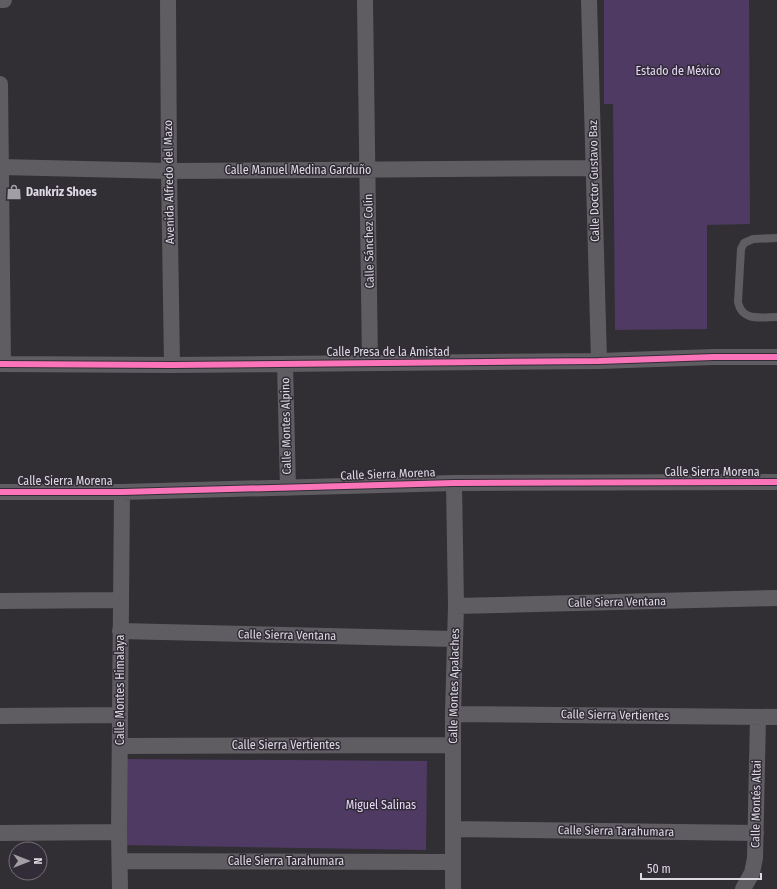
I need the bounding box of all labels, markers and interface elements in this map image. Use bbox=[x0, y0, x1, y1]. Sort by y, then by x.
park label: Estado de México bbox=[635, 64, 721, 78]
street label: Avenida Alfredo del Mazo bbox=[161, 120, 177, 244]
street label: Calle Doctor Gustavo Baz bbox=[586, 120, 602, 242]
street label: Calle Manuel Medina Garduño bbox=[225, 163, 371, 177]
shop icon: Dankriz Shoes bbox=[5, 183, 23, 201]
place label: Dankriz Shoes bbox=[26, 185, 97, 199]
street label: Calle Sánchez Colín bbox=[361, 194, 377, 288]
street label: Calle Presa de la Amistad bbox=[326, 345, 450, 359]
street label: Calle Montes Alpino bbox=[278, 377, 294, 475]
street label: Calle Sierra Morena bbox=[340, 465, 436, 483]
street label: Calle Sierra Morena bbox=[664, 465, 760, 479]
street label: Calle Sierra Morena bbox=[17, 474, 113, 488]
street label: Calle Sierra Ventana bbox=[568, 594, 666, 610]
street label: Calle Sierra Ventana bbox=[238, 627, 336, 643]
street label: Calle Montes Apalaches bbox=[446, 628, 462, 744]
street label: Calle Montes Himalaya bbox=[113, 635, 127, 745]
street label: Calle Sierra Vertientes bbox=[561, 707, 669, 723]
street label: Calle Sierra Vertientes bbox=[232, 738, 340, 752]
street label: Calle Montés Altai bbox=[748, 760, 764, 848]
park label: Miguel Salinas bbox=[346, 798, 416, 812]
street label: Calle Sierra Tarahumara bbox=[558, 823, 674, 839]
north arrow bbox=[8, 841, 48, 881]
street label: Calle Sierra Tarahumara bbox=[228, 854, 344, 868]
scale bar bbox=[641, 855, 761, 881]
text: N bbox=[31, 858, 44, 864]
text: 50 m bbox=[647, 862, 671, 876]

